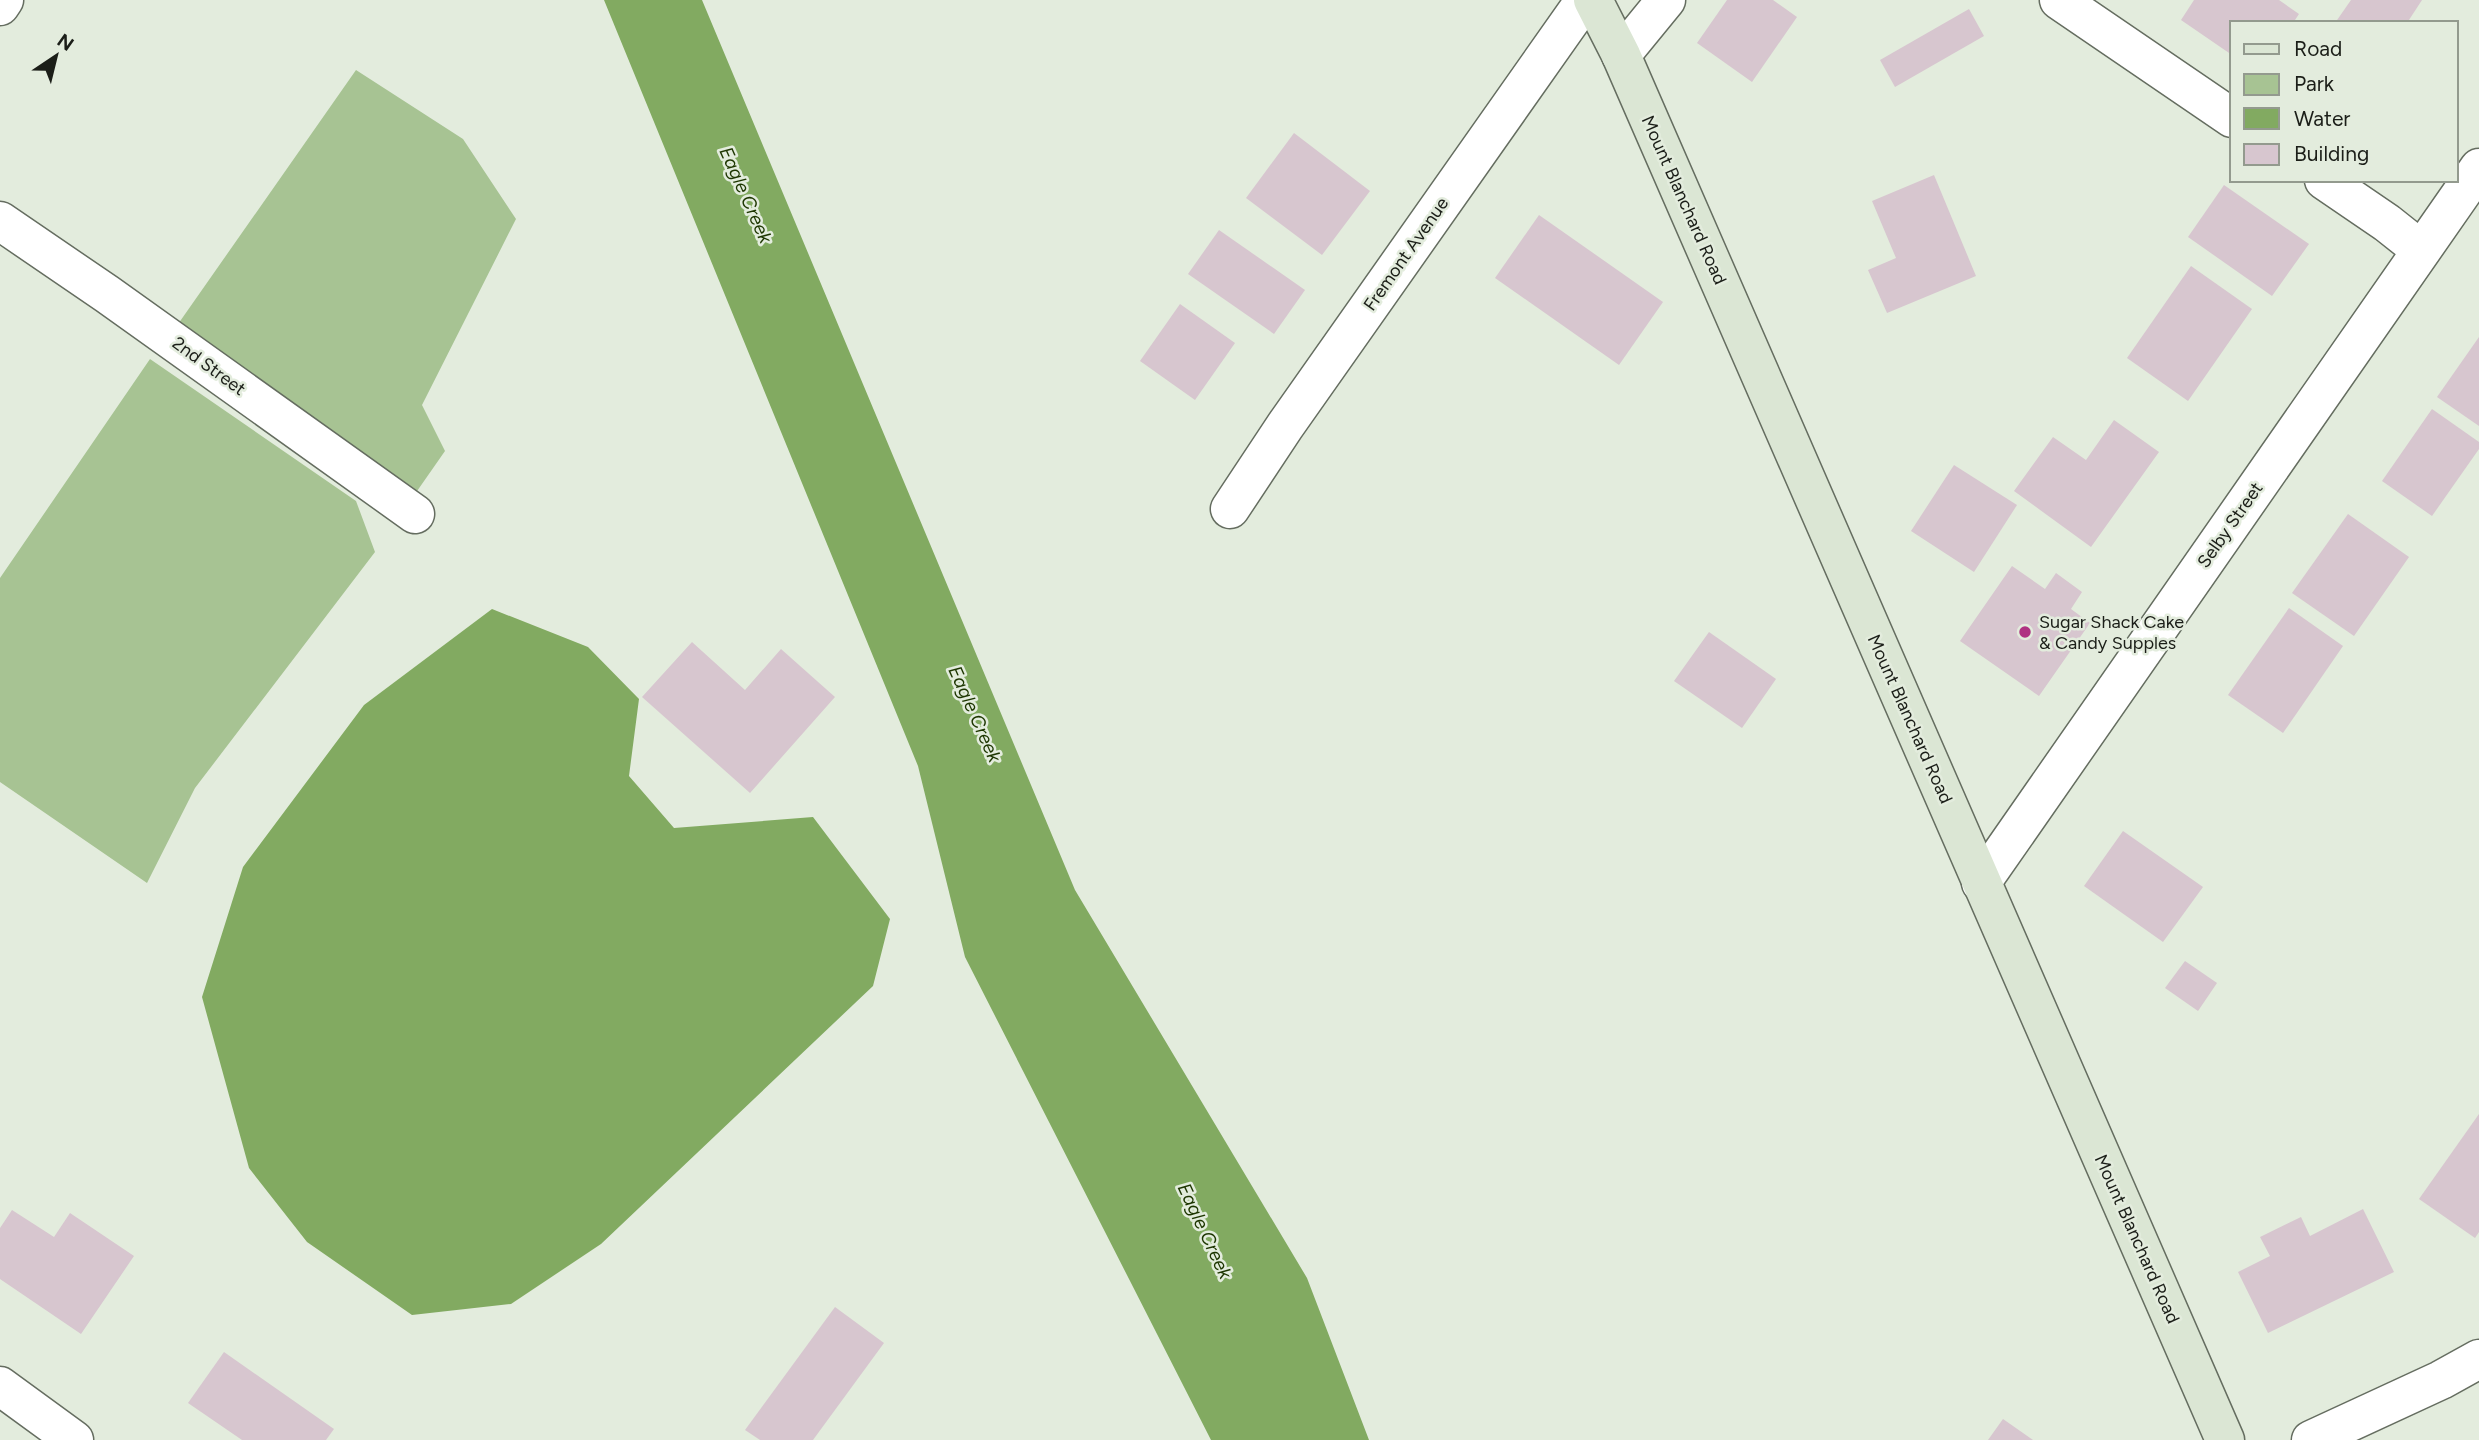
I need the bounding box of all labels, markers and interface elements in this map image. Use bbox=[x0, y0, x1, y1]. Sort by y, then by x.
north arrow bbox=[21, 21, 91, 91]
legend bbox=[2230, 21, 2458, 182]
text: N bbox=[53, 29, 78, 56]
text: Road bbox=[2294, 36, 2342, 61]
text: Park bbox=[2294, 71, 2335, 96]
text: Water bbox=[2294, 106, 2350, 131]
street label: Mount Blanchard Road bbox=[1637, 112, 1731, 288]
text: Building bbox=[2294, 141, 2369, 166]
water label: Eagle Creek bbox=[715, 143, 778, 247]
street label: Fremont Avenue bbox=[1359, 193, 1453, 315]
street label: 2nd Street bbox=[168, 332, 250, 400]
street label: Selby Street bbox=[2192, 478, 2268, 572]
place label: Sugar Shack Cake & Candy Supples bbox=[2039, 611, 2184, 654]
marker: Sugar Shack Cake & Candy Supples bbox=[2017, 624, 2033, 640]
street label: Mount Blanchard Road bbox=[1863, 631, 1957, 807]
water label: Eagle Creek bbox=[944, 662, 1007, 766]
street label: Mount Blanchard Road bbox=[2090, 1151, 2184, 1327]
water label: Eagle Creek bbox=[1173, 1179, 1238, 1283]

